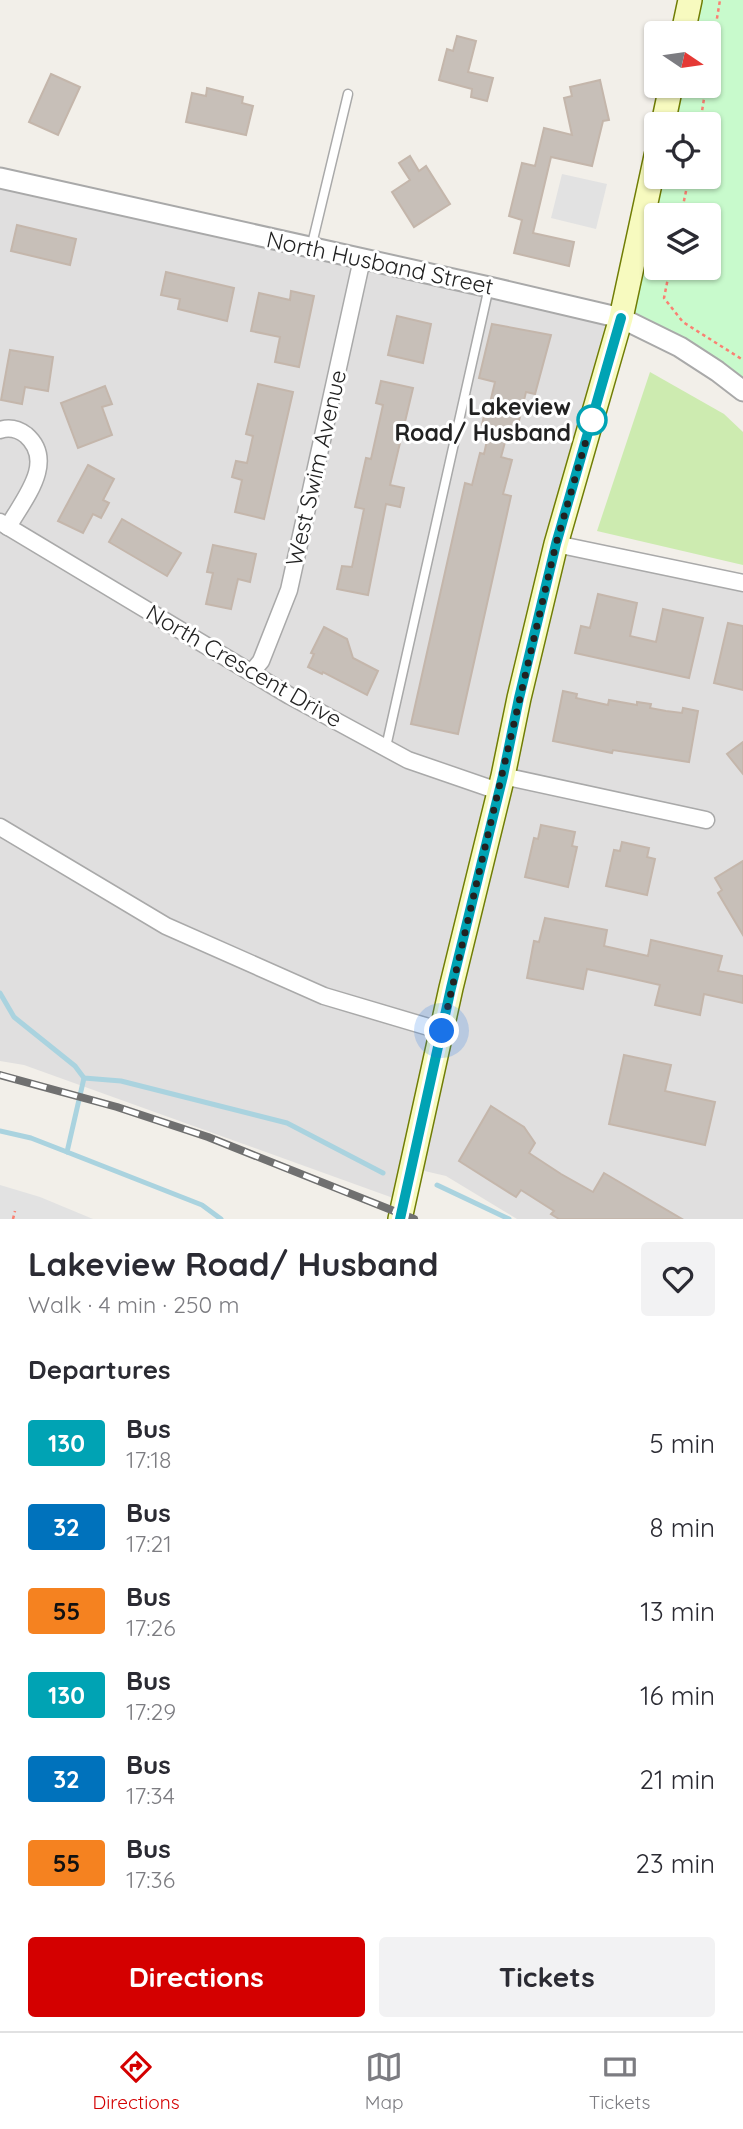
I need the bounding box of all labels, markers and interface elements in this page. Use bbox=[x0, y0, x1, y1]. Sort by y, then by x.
north arrow bbox=[644, 21, 721, 98]
map controls bbox=[644, 21, 721, 280]
button: locate bbox=[644, 112, 721, 189]
button: layers bbox=[644, 203, 721, 280]
street label: North Husband Street bbox=[264, 224, 496, 301]
street label: West Swim Avenue bbox=[279, 367, 352, 569]
place label: Lakeview Road/ Husband bbox=[394, 392, 571, 447]
marker: Lakeview Road/ Husband bbox=[577, 405, 607, 435]
street label: North Crescent Drive bbox=[141, 598, 347, 733]
your location bbox=[424, 1013, 459, 1048]
button: heart bbox=[641, 1242, 715, 1316]
text: Lakeview Road/ Husband bbox=[28, 1243, 438, 1284]
text: Walk · 4 min · 250 m bbox=[28, 1290, 239, 1319]
text: Departures bbox=[28, 1353, 171, 1386]
text: Bus bbox=[126, 1412, 171, 1445]
text: 5 min bbox=[649, 1427, 715, 1460]
text: 130 bbox=[48, 1428, 85, 1458]
text: 17:18 bbox=[126, 1445, 172, 1474]
text: Bus bbox=[126, 1496, 171, 1529]
text: 8 min bbox=[650, 1511, 715, 1544]
text: 32 bbox=[53, 1512, 80, 1542]
text: 17:21 bbox=[126, 1529, 172, 1558]
text: Bus bbox=[126, 1580, 171, 1613]
text: 13 min bbox=[640, 1595, 715, 1628]
text: 55 bbox=[53, 1596, 80, 1626]
text: 17:26 bbox=[126, 1613, 176, 1642]
text: Bus bbox=[126, 1664, 171, 1697]
text: 16 min bbox=[640, 1679, 715, 1712]
text: 130 bbox=[48, 1680, 85, 1710]
text: 17:29 bbox=[126, 1697, 176, 1726]
text: Bus bbox=[126, 1748, 171, 1781]
text: 21 min bbox=[640, 1763, 715, 1796]
text: 32 bbox=[53, 1764, 80, 1794]
text: 17:34 bbox=[126, 1781, 175, 1810]
text: Bus bbox=[126, 1832, 171, 1865]
text: 23 min bbox=[636, 1847, 715, 1880]
text: 55 bbox=[53, 1848, 80, 1878]
text: 17:36 bbox=[126, 1865, 175, 1894]
button: Directions bbox=[28, 1937, 365, 2017]
button: Tickets bbox=[379, 1937, 715, 2017]
tab: Directions bbox=[93, 2048, 180, 2114]
tab: Map bbox=[365, 2048, 404, 2114]
tab: Tickets bbox=[589, 2048, 650, 2114]

